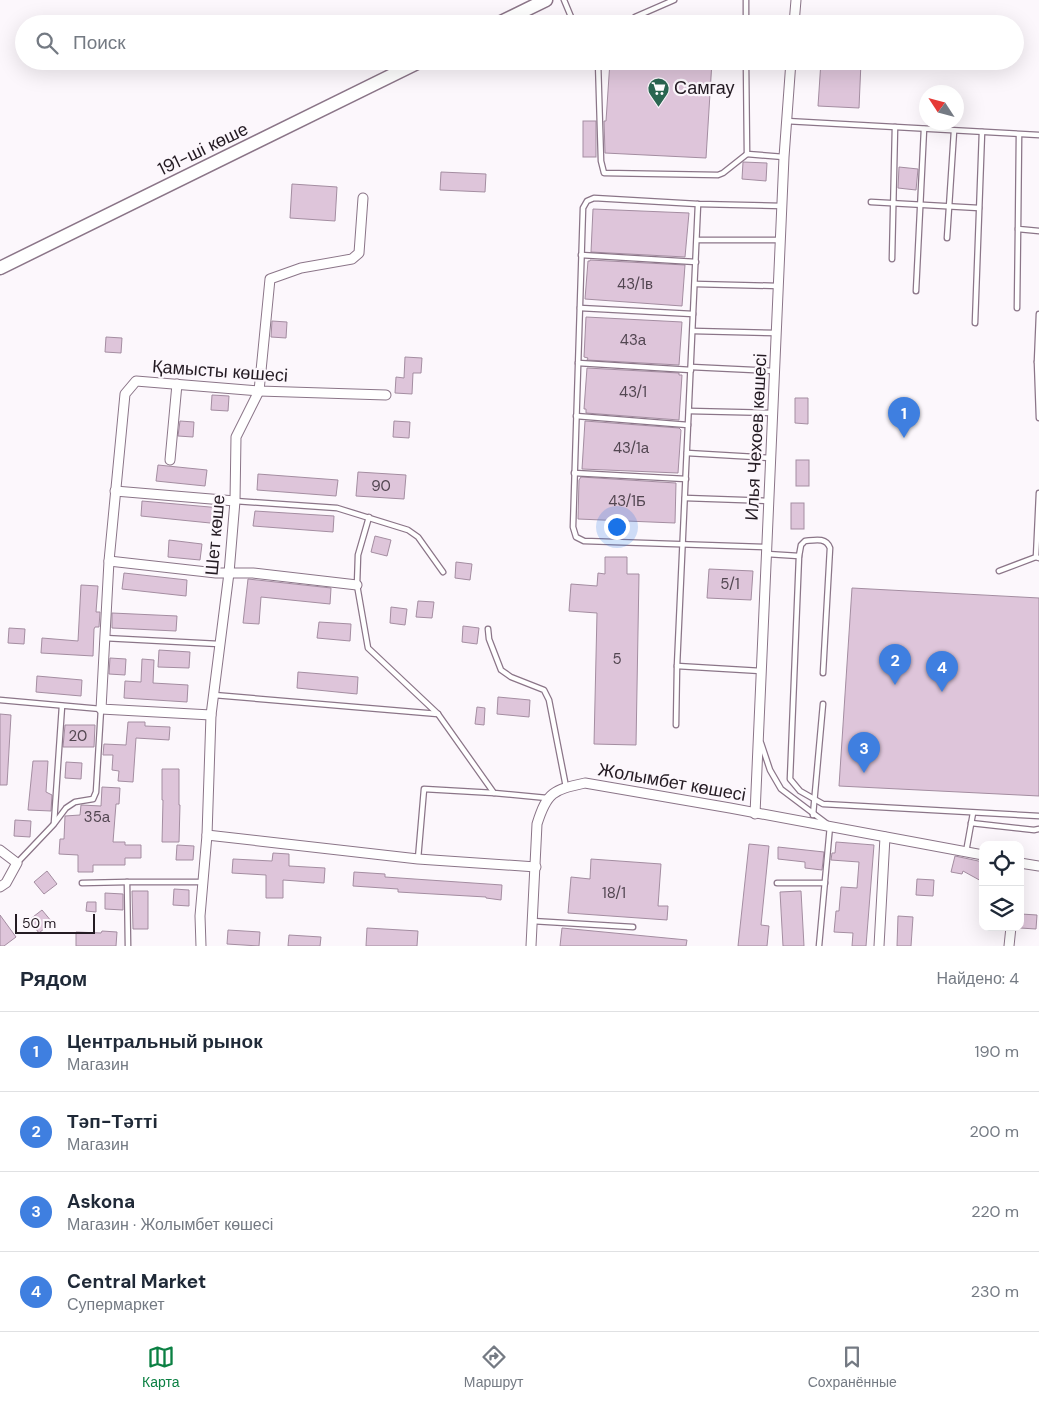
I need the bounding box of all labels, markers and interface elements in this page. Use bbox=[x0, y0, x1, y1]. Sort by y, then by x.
search box bbox=[15, 15, 1024, 70]
icon: search bbox=[33, 29, 61, 57]
text: Поиск bbox=[73, 30, 126, 55]
supermarket icon: Самгау bbox=[646, 76, 670, 107]
place label: Самгау bbox=[674, 76, 735, 100]
north arrow bbox=[919, 85, 964, 130]
street label: 191-ші көше bbox=[154, 117, 252, 181]
house number: 43/1в bbox=[617, 274, 653, 294]
house number: 43а bbox=[620, 330, 647, 350]
street label: Илья Чехоев көшесі bbox=[740, 353, 772, 521]
street label: Қамысты көшесі bbox=[151, 354, 289, 388]
house number: 43/1 bbox=[619, 382, 647, 402]
pin: 1 bbox=[888, 397, 920, 438]
house number: 43/1а bbox=[613, 438, 650, 458]
house number: 90 bbox=[371, 476, 391, 496]
house number: 43/1Б bbox=[608, 491, 646, 511]
street label: Шет көше bbox=[200, 493, 230, 577]
your location bbox=[604, 514, 630, 540]
house number: 5/1 bbox=[720, 574, 740, 594]
pin: 2 bbox=[879, 644, 911, 685]
house number: 5 bbox=[612, 649, 622, 669]
pin: 4 bbox=[926, 651, 958, 692]
house number: 20 bbox=[69, 726, 87, 746]
pin: 3 bbox=[848, 732, 880, 773]
street label: Жолымбет көшесі bbox=[596, 757, 748, 807]
house number: 35а bbox=[84, 807, 111, 827]
map controls bbox=[979, 841, 1024, 931]
button: locate bbox=[979, 841, 1024, 886]
house number: 18/1 bbox=[602, 883, 626, 903]
button: layers bbox=[979, 886, 1024, 931]
scale bar bbox=[15, 911, 95, 934]
text: 50 m bbox=[22, 914, 56, 932]
text: Рядом bbox=[20, 965, 87, 993]
text: Найдено: 4 bbox=[936, 968, 1019, 989]
text: Центральный рынок bbox=[67, 1029, 263, 1054]
text: 1 bbox=[33, 1041, 39, 1062]
text: 190 m bbox=[975, 1041, 1019, 1062]
text: Магазин bbox=[67, 1054, 129, 1075]
text: Тәп-Тәтті bbox=[67, 1109, 158, 1134]
text: 2 bbox=[31, 1121, 41, 1142]
text: 200 m bbox=[970, 1121, 1019, 1142]
text: Магазин bbox=[67, 1134, 129, 1155]
text: Askona bbox=[67, 1189, 135, 1214]
text: 3 bbox=[31, 1201, 41, 1222]
text: 220 m bbox=[971, 1201, 1019, 1222]
text: Магазин · Жолымбет көшесі bbox=[67, 1214, 273, 1235]
text: Central Market bbox=[67, 1269, 206, 1294]
text: 4 bbox=[31, 1281, 41, 1302]
text: 230 m bbox=[971, 1281, 1019, 1302]
text: Супермаркет bbox=[67, 1294, 165, 1315]
tab: Карта bbox=[142, 1343, 180, 1391]
tab: Маршрут bbox=[464, 1343, 523, 1391]
tab: Сохранённые bbox=[808, 1343, 897, 1391]

